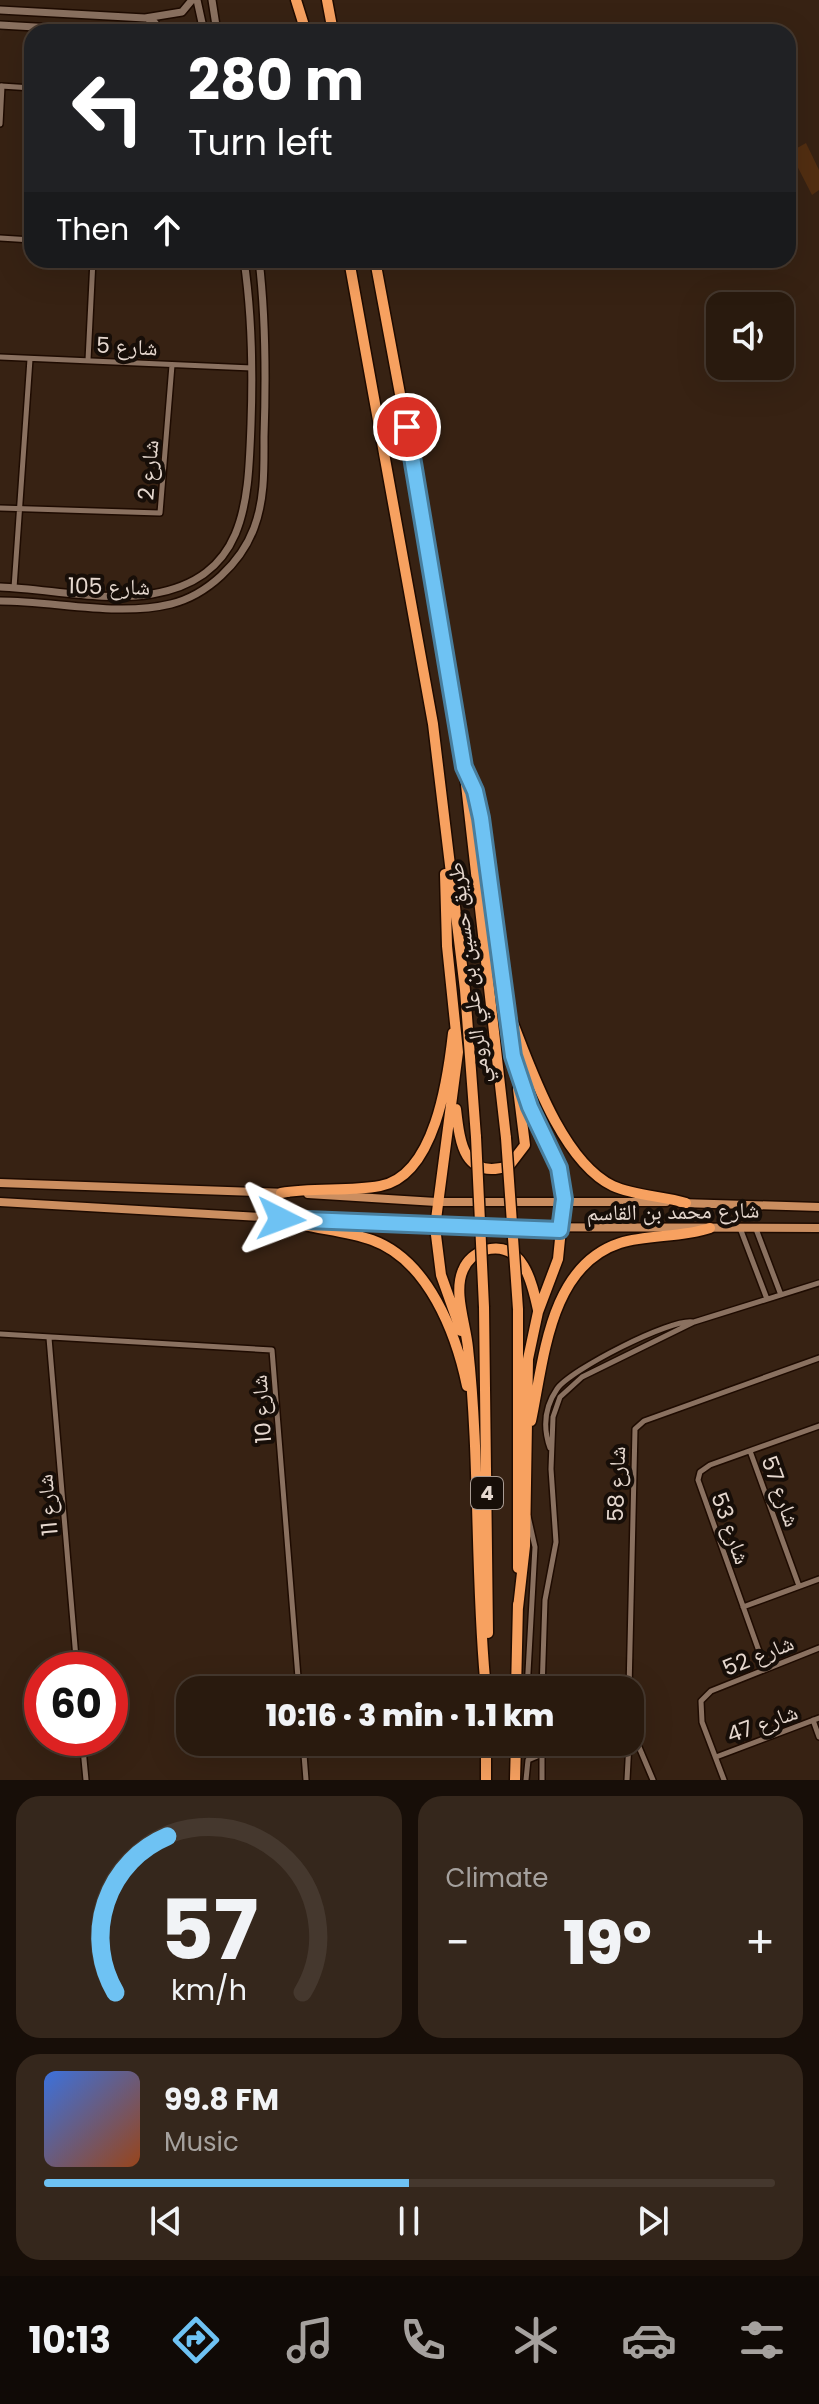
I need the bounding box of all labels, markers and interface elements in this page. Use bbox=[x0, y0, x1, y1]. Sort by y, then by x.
text: 280 m bbox=[188, 41, 364, 120]
icon: left bbox=[56, 56, 160, 160]
text: Turn left bbox=[188, 117, 333, 168]
text: Then bbox=[56, 208, 129, 251]
icon: ahead bbox=[145, 208, 189, 252]
map controls bbox=[706, 292, 794, 380]
button: sound bbox=[706, 292, 794, 380]
street label: شارع 5 bbox=[95, 329, 159, 364]
pin bbox=[373, 393, 441, 461]
icon: arrive bbox=[385, 405, 429, 449]
street label: شارع 2 bbox=[130, 439, 167, 501]
street label: شارع 105 bbox=[68, 570, 150, 603]
street label: طريق حسين بن علي الرومي bbox=[440, 860, 499, 1085]
position arrow bbox=[239, 1177, 323, 1261]
street label: شارع محمد بن القاسم bbox=[586, 1194, 760, 1229]
street label: شارع 10 bbox=[244, 1374, 279, 1444]
street label: شارع 58 bbox=[600, 1446, 633, 1522]
street label: شارع 57 bbox=[753, 1451, 808, 1531]
street label: شارع 11 bbox=[29, 1473, 66, 1537]
road number: 4 bbox=[471, 1477, 503, 1509]
street label: شارع 53 bbox=[703, 1488, 758, 1568]
street label: شارع 52 bbox=[718, 1627, 798, 1684]
speed limit sign: 60 bbox=[24, 1652, 128, 1756]
text: 10:16 · 3 min · 1.1 km bbox=[266, 1694, 554, 1737]
street label: شارع 47 bbox=[722, 1696, 802, 1751]
text: Climate bbox=[446, 1860, 548, 1896]
text: 57 bbox=[159, 1872, 258, 1988]
text: 19° bbox=[563, 1901, 652, 1985]
text: − bbox=[446, 1912, 470, 1973]
text: + bbox=[745, 1912, 775, 1973]
text: km/h bbox=[171, 1970, 247, 2010]
text: 99.8 FM bbox=[164, 2078, 279, 2121]
text: Music bbox=[164, 2124, 239, 2160]
icon: previous bbox=[144, 2199, 188, 2243]
icon: pause bbox=[387, 2199, 431, 2243]
icon: next bbox=[631, 2199, 675, 2243]
icon: directions bbox=[168, 2312, 224, 2368]
icon: music bbox=[282, 2312, 338, 2368]
icon: phone bbox=[395, 2312, 451, 2368]
icon: climate bbox=[508, 2312, 564, 2368]
icon: car bbox=[621, 2312, 677, 2368]
icon: filters bbox=[734, 2312, 790, 2368]
text: 10:13 bbox=[29, 2315, 111, 2366]

